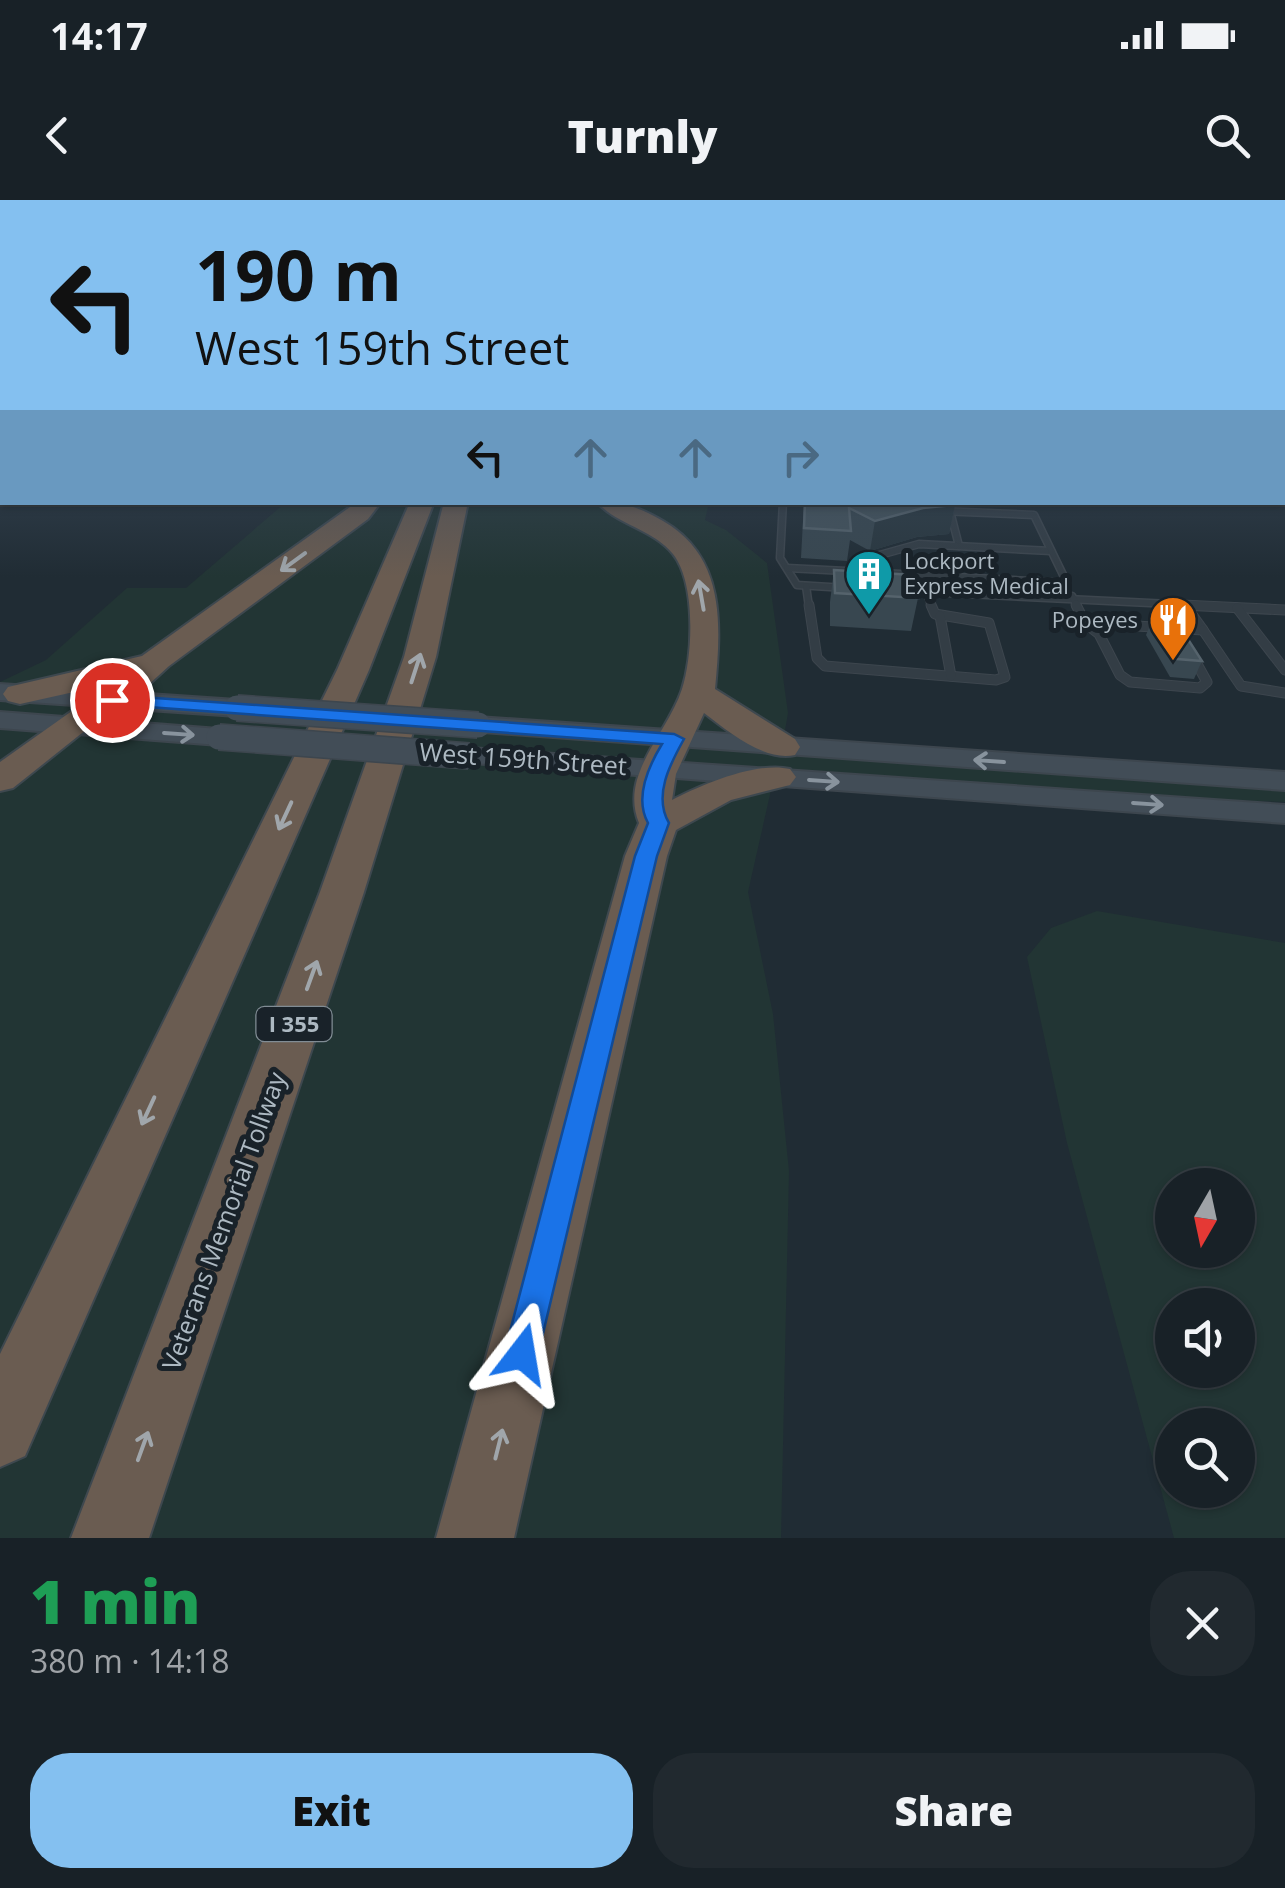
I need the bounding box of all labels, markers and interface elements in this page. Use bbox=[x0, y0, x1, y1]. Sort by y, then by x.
text: 14:17 bbox=[50, 9, 148, 61]
text: Turnly bbox=[568, 105, 718, 166]
icon: back bbox=[30, 108, 85, 163]
icon: search bbox=[1200, 108, 1255, 163]
text: 190 m bbox=[195, 226, 402, 322]
icon: left bbox=[30, 240, 160, 370]
text: West 159th Street bbox=[195, 317, 569, 378]
icon: left bbox=[458, 430, 513, 485]
icon: ahead bbox=[563, 430, 618, 485]
icon: ahead bbox=[668, 430, 723, 485]
icon: right bbox=[773, 430, 828, 485]
place label: Lockport Express Medical bbox=[904, 545, 1069, 600]
building icon: Lockport Express Medical bbox=[843, 548, 895, 616]
one-way arrow bbox=[280, 551, 307, 572]
one-way arrow bbox=[691, 580, 710, 612]
restaurant icon: Popeyes bbox=[1147, 594, 1199, 662]
place label: Popeyes bbox=[1052, 604, 1138, 634]
one-way arrow bbox=[409, 652, 427, 684]
pin bbox=[70, 658, 155, 743]
icon: arrive bbox=[85, 673, 140, 728]
one-way arrow bbox=[163, 725, 195, 744]
street label: West 159th Street bbox=[418, 734, 628, 782]
one-way arrow bbox=[974, 751, 1006, 770]
one-way arrow bbox=[807, 772, 839, 791]
one-way arrow bbox=[1131, 795, 1163, 814]
one-way arrow bbox=[274, 800, 293, 830]
one-way arrow bbox=[304, 961, 322, 992]
road number: I 355 bbox=[256, 1007, 332, 1041]
street label: Veterans Memorial Tollway bbox=[153, 1066, 293, 1374]
one-way arrow bbox=[138, 1095, 156, 1126]
north arrow bbox=[1155, 1168, 1255, 1268]
map controls bbox=[1155, 1168, 1255, 1508]
button: sound bbox=[1155, 1288, 1255, 1388]
position arrow bbox=[470, 1302, 574, 1406]
button: search bbox=[1155, 1408, 1255, 1508]
one-way arrow bbox=[491, 1429, 510, 1460]
one-way arrow bbox=[135, 1432, 153, 1463]
text: 1 min bbox=[30, 1560, 200, 1642]
button: close bbox=[1150, 1571, 1255, 1676]
text: 380 m · 14:18 bbox=[30, 1639, 229, 1682]
button: Exit bbox=[30, 1753, 633, 1868]
button: Share bbox=[653, 1753, 1255, 1868]

